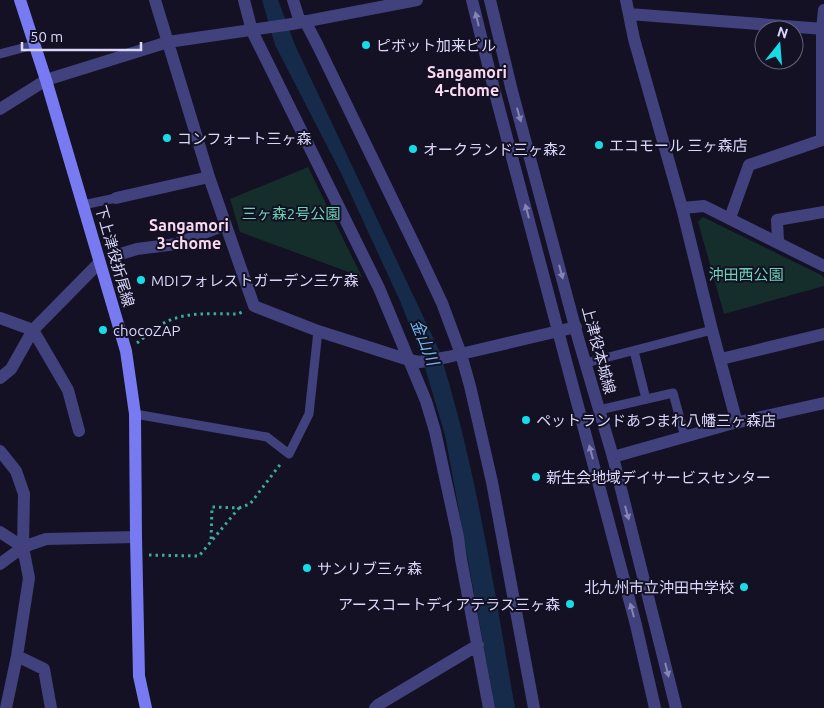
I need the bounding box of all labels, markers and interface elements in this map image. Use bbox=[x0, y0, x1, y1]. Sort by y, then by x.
one-way arrow bbox=[473, 12, 481, 27]
scale bar bbox=[22, 20, 141, 52]
north arrow bbox=[754, 20, 804, 70]
text: N bbox=[775, 23, 790, 42]
text: 50 m bbox=[30, 28, 63, 45]
place label: ピボット加来ビル bbox=[376, 37, 496, 54]
marker: ピボット加来ビル bbox=[360, 39, 372, 51]
district label: Sangamori 4-chome bbox=[427, 63, 507, 99]
one-way arrow bbox=[515, 108, 523, 123]
place label: コンフォート三ヶ森 bbox=[177, 130, 312, 147]
marker: コンフォート三ヶ森 bbox=[161, 132, 173, 144]
place label: エコモール 三ヶ森店 bbox=[609, 137, 747, 154]
marker: エコモール 三ヶ森店 bbox=[593, 139, 605, 151]
place label: オークランド三ヶ森2 bbox=[423, 141, 566, 158]
marker: オークランド三ヶ森2 bbox=[407, 143, 419, 155]
street label: 下上津役折尾線 bbox=[92, 203, 138, 309]
one-way arrow bbox=[523, 203, 531, 218]
park label: 三ヶ森2号公園 bbox=[242, 205, 340, 222]
district label: Sangamori 3-chome bbox=[149, 216, 229, 252]
one-way arrow bbox=[557, 264, 565, 279]
park label: 沖田西公園 bbox=[708, 266, 784, 283]
place label: MDIフォレストガーデン三ケ森 bbox=[151, 272, 358, 289]
marker: MDIフォレストガーデン三ケ森 bbox=[135, 274, 147, 286]
street label: 上津役本城線 bbox=[579, 304, 619, 396]
water label: 金山川 bbox=[408, 316, 443, 369]
place label: chocoZAP bbox=[113, 322, 181, 339]
marker: chocoZAP bbox=[97, 324, 109, 336]
place label: ペットランドあつまれ八幡三ヶ森店 bbox=[536, 412, 776, 429]
marker: ペットランドあつまれ八幡三ヶ森店 bbox=[520, 414, 532, 426]
one-way arrow bbox=[587, 445, 595, 460]
place label: 新生会地域デイサービスセンター bbox=[546, 469, 771, 486]
marker: 新生会地域デイサービスセンター bbox=[530, 471, 542, 483]
one-way arrow bbox=[624, 505, 632, 520]
place label: サンリブ三ヶ森 bbox=[317, 560, 422, 577]
marker: サンリブ三ヶ森 bbox=[301, 562, 313, 574]
place label: 北九州市立沖田中学校 bbox=[584, 579, 734, 596]
marker: 北九州市立沖田中学校 bbox=[738, 581, 750, 593]
place label: アースコートディアテラス三ヶ森 bbox=[338, 596, 560, 613]
marker: アースコートディアテラス三ヶ森 bbox=[564, 598, 576, 610]
one-way arrow bbox=[628, 602, 636, 617]
one-way arrow bbox=[663, 663, 671, 678]

